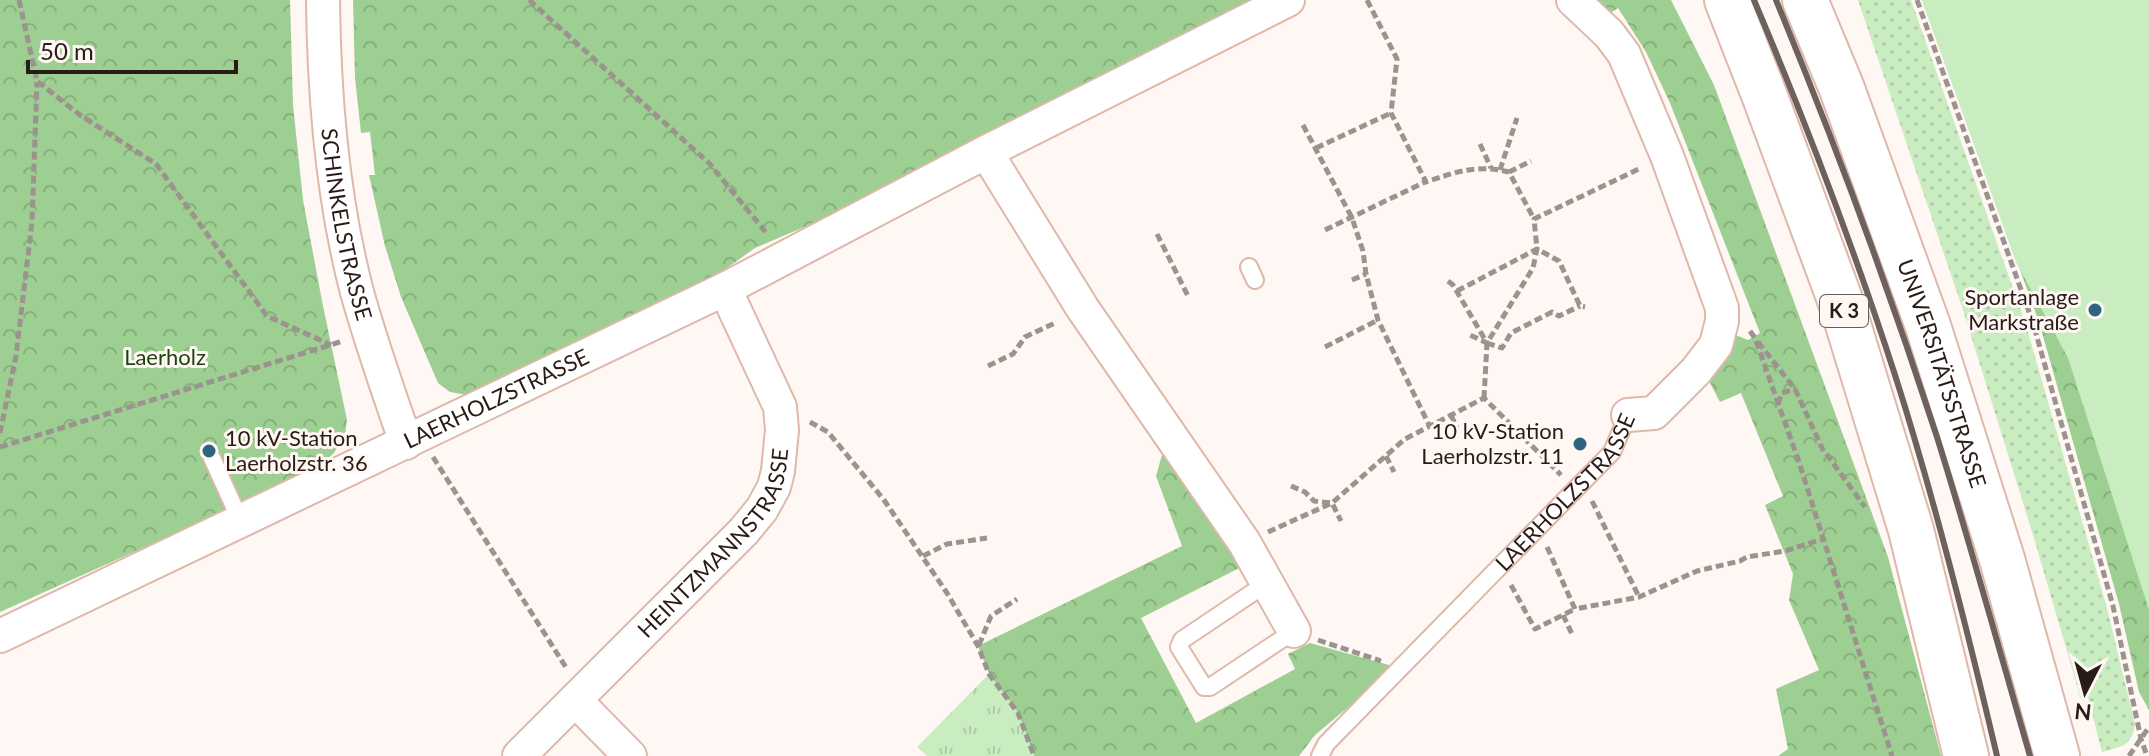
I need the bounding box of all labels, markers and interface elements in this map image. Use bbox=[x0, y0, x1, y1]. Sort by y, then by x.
scale bar bbox=[28, 24, 236, 74]
text: 50 m bbox=[40, 36, 94, 65]
street label: SCHINKELSTRASSE bbox=[316, 127, 378, 323]
street label: UNIVERSITÄTSSTRASSE bbox=[1892, 256, 1992, 491]
place label: Sportanlage Markstraße bbox=[1964, 283, 2079, 335]
road number: K 3 bbox=[1820, 295, 1868, 327]
marker: Sportanlage Markstraße bbox=[2086, 301, 2104, 319]
street label: LAERHOLZSTRASSE bbox=[399, 342, 593, 454]
park label: Laerholz bbox=[124, 343, 206, 370]
street label: LAERHOLZSTRASSE bbox=[1489, 409, 1640, 576]
place label: 10 kV-Station Laerholzstr. 11 bbox=[1421, 417, 1564, 469]
place label: 10 kV-Station Laerholzstr. 36 bbox=[225, 424, 368, 476]
marker: 10 kV-Station Laerholzstr. 11 bbox=[1571, 435, 1589, 453]
marker: 10 kV-Station Laerholzstr. 36 bbox=[200, 442, 218, 460]
street label: HEINTZMANNSTRASSE bbox=[631, 447, 793, 643]
north arrow bbox=[2045, 652, 2125, 732]
text: N bbox=[2073, 698, 2093, 727]

